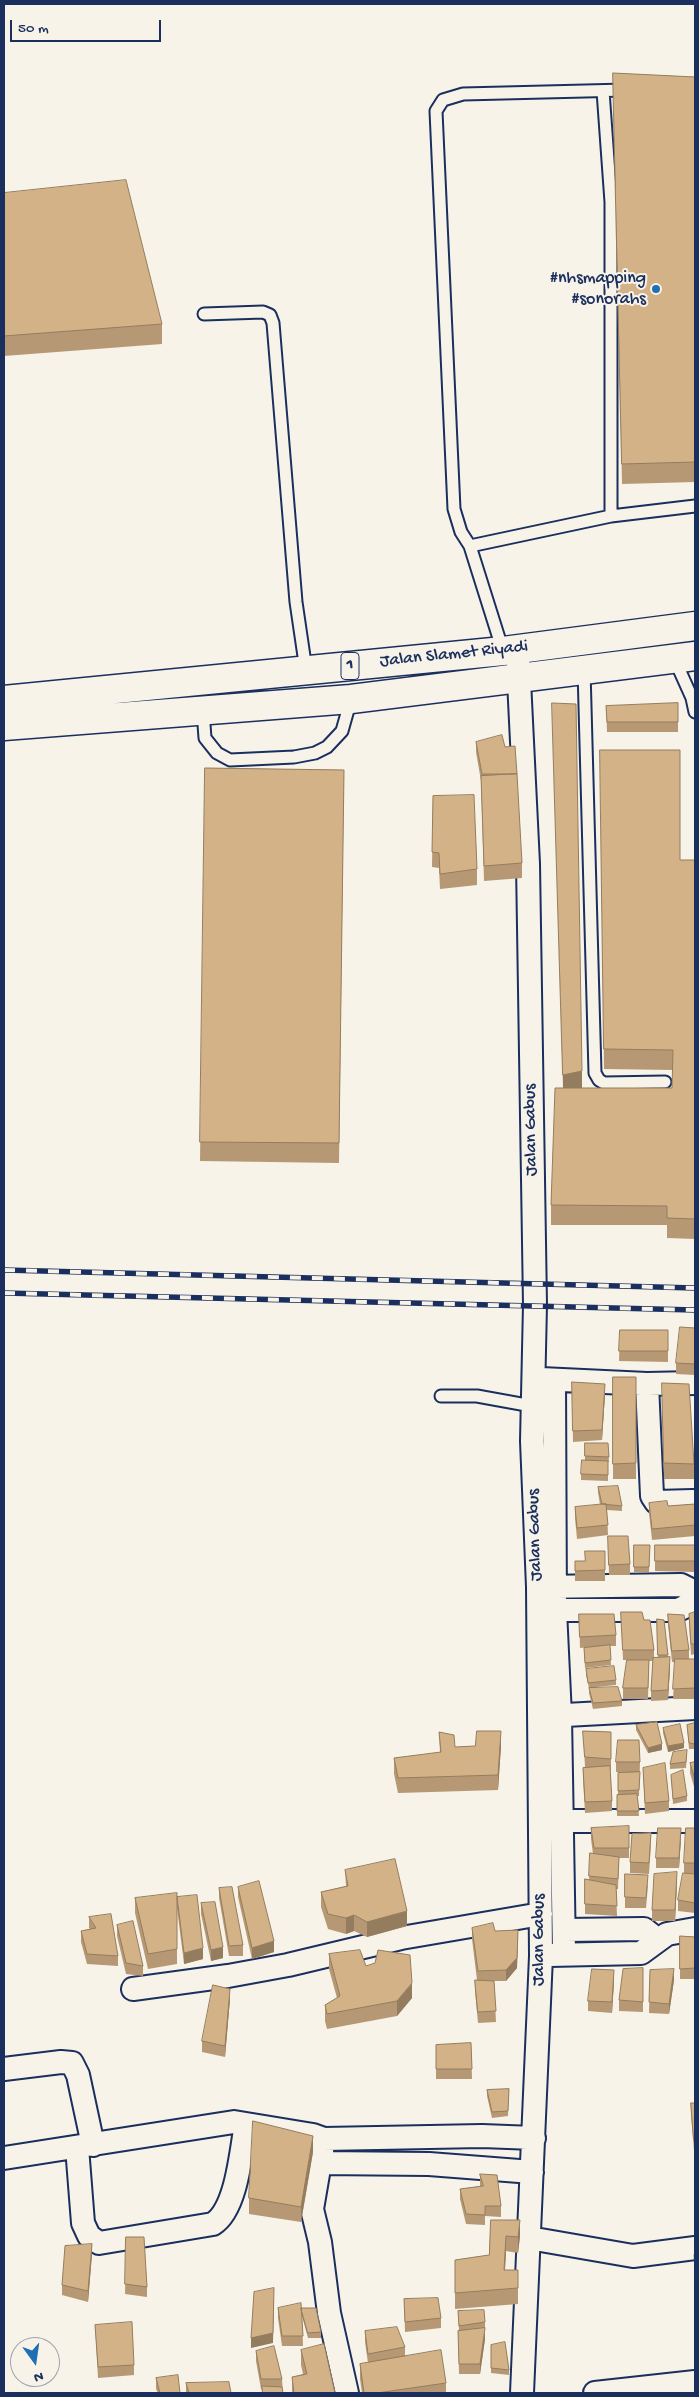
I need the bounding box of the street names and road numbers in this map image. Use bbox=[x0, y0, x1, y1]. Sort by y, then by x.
street label: Jalan Slamet Riyadi bbox=[379, 636, 529, 674]
road number: 1 bbox=[341, 652, 359, 679]
street label: Jalan Gabus bbox=[520, 1084, 544, 1176]
street label: Jalan Gabus bbox=[524, 1489, 548, 1581]
street label: Jalan Gabus bbox=[529, 1894, 551, 1986]

